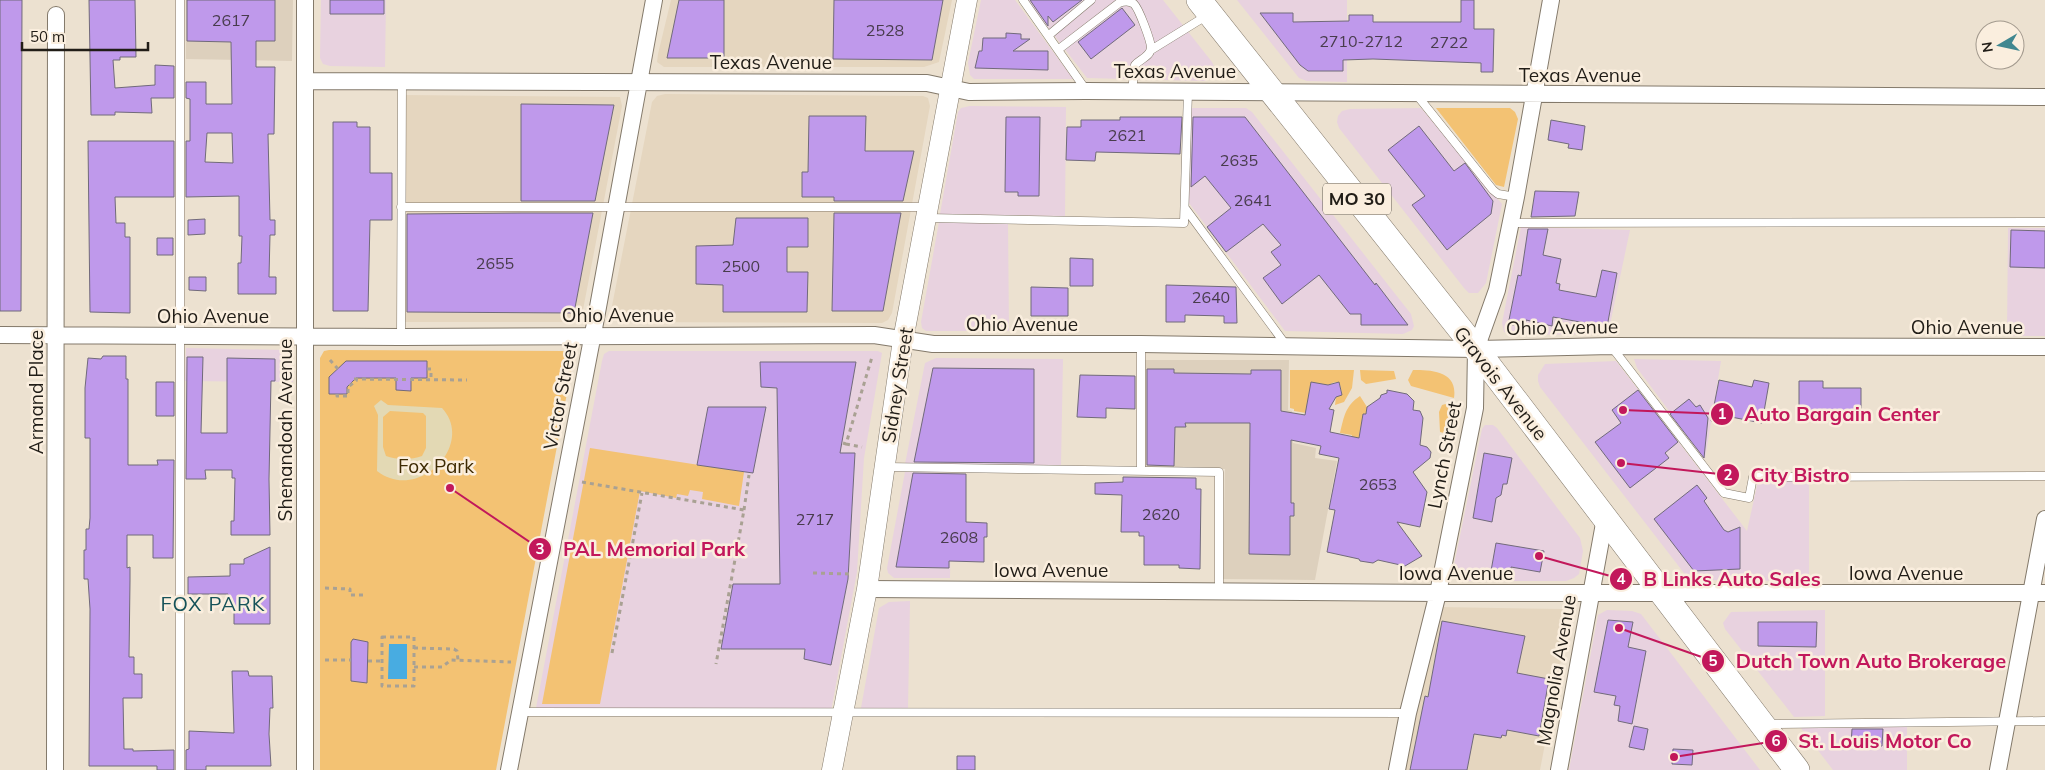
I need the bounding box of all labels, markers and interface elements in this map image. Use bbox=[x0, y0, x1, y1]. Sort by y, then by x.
house number: 2617 bbox=[212, 10, 250, 30]
scale bar bbox=[22, 20, 149, 52]
house number: 2528 bbox=[866, 20, 904, 40]
north arrow bbox=[1975, 20, 2025, 70]
text: 50 m bbox=[30, 27, 65, 46]
house number: 2710-2712 bbox=[1319, 31, 1403, 51]
house number: 2722 bbox=[1430, 32, 1468, 52]
text: N bbox=[1977, 40, 1997, 54]
street label: Texas Avenue bbox=[710, 50, 832, 74]
street label: Texas Avenue bbox=[1114, 59, 1236, 83]
street label: Texas Avenue bbox=[1519, 63, 1641, 87]
house number: 2621 bbox=[1108, 125, 1146, 145]
house number: 2635 bbox=[1220, 150, 1258, 170]
road number: MO 30 bbox=[1323, 183, 1391, 214]
house number: 2641 bbox=[1234, 190, 1272, 210]
house number: 2655 bbox=[476, 253, 514, 273]
house number: 2500 bbox=[722, 256, 760, 276]
house number: 2640 bbox=[1192, 287, 1230, 307]
street label: Ohio Avenue bbox=[562, 303, 674, 327]
street label: Ohio Avenue bbox=[157, 304, 269, 328]
street label: Ohio Avenue bbox=[966, 312, 1078, 336]
street label: Ohio Avenue bbox=[1506, 314, 1618, 340]
street label: Ohio Avenue bbox=[1911, 315, 2023, 339]
street label: Gravois Avenue bbox=[1449, 321, 1553, 445]
street label: Sidney Street bbox=[876, 325, 918, 445]
street label: Armand Place bbox=[24, 330, 48, 454]
street label: Shenandoah Avenue bbox=[273, 339, 297, 521]
street label: Victor Street bbox=[538, 340, 582, 452]
callout: Auto Bargain Center bbox=[1710, 396, 1950, 431]
street label: Lynch Street bbox=[1422, 399, 1466, 511]
text: Auto Bargain Center bbox=[1744, 401, 1940, 426]
text: 1 bbox=[1717, 404, 1727, 423]
park label: Fox Park bbox=[398, 454, 474, 478]
callout: City Bistro bbox=[1715, 458, 1859, 493]
text: City Bistro bbox=[1750, 462, 1850, 487]
text: 2 bbox=[1723, 465, 1733, 484]
house number: 2653 bbox=[1359, 474, 1397, 494]
house number: 2620 bbox=[1142, 504, 1180, 524]
house number: 2717 bbox=[796, 509, 834, 529]
house number: 2608 bbox=[940, 527, 978, 547]
callout: PAL Memorial Park bbox=[528, 531, 755, 566]
text: PAL Memorial Park bbox=[563, 536, 746, 561]
text: 3 bbox=[535, 539, 545, 558]
street label: Iowa Avenue bbox=[994, 558, 1108, 582]
street label: Iowa Avenue bbox=[1399, 561, 1513, 585]
street label: Iowa Avenue bbox=[1849, 561, 1963, 585]
callout: B Links Auto Sales bbox=[1609, 562, 1831, 597]
text: B Links Auto Sales bbox=[1643, 566, 1821, 591]
text: 4 bbox=[1616, 569, 1626, 588]
district label: FOX PARK bbox=[161, 591, 265, 616]
street label: Magnolia Avenue bbox=[1531, 593, 1581, 747]
callout: Dutch Town Auto Brokerage bbox=[1701, 644, 2016, 679]
text: Dutch Town Auto Brokerage bbox=[1736, 648, 2006, 673]
text: 5 bbox=[1708, 651, 1718, 670]
callout: St. Louis Motor Co bbox=[1763, 723, 1982, 758]
text: St. Louis Motor Co bbox=[1798, 728, 1972, 753]
text: 6 bbox=[1771, 731, 1781, 750]

